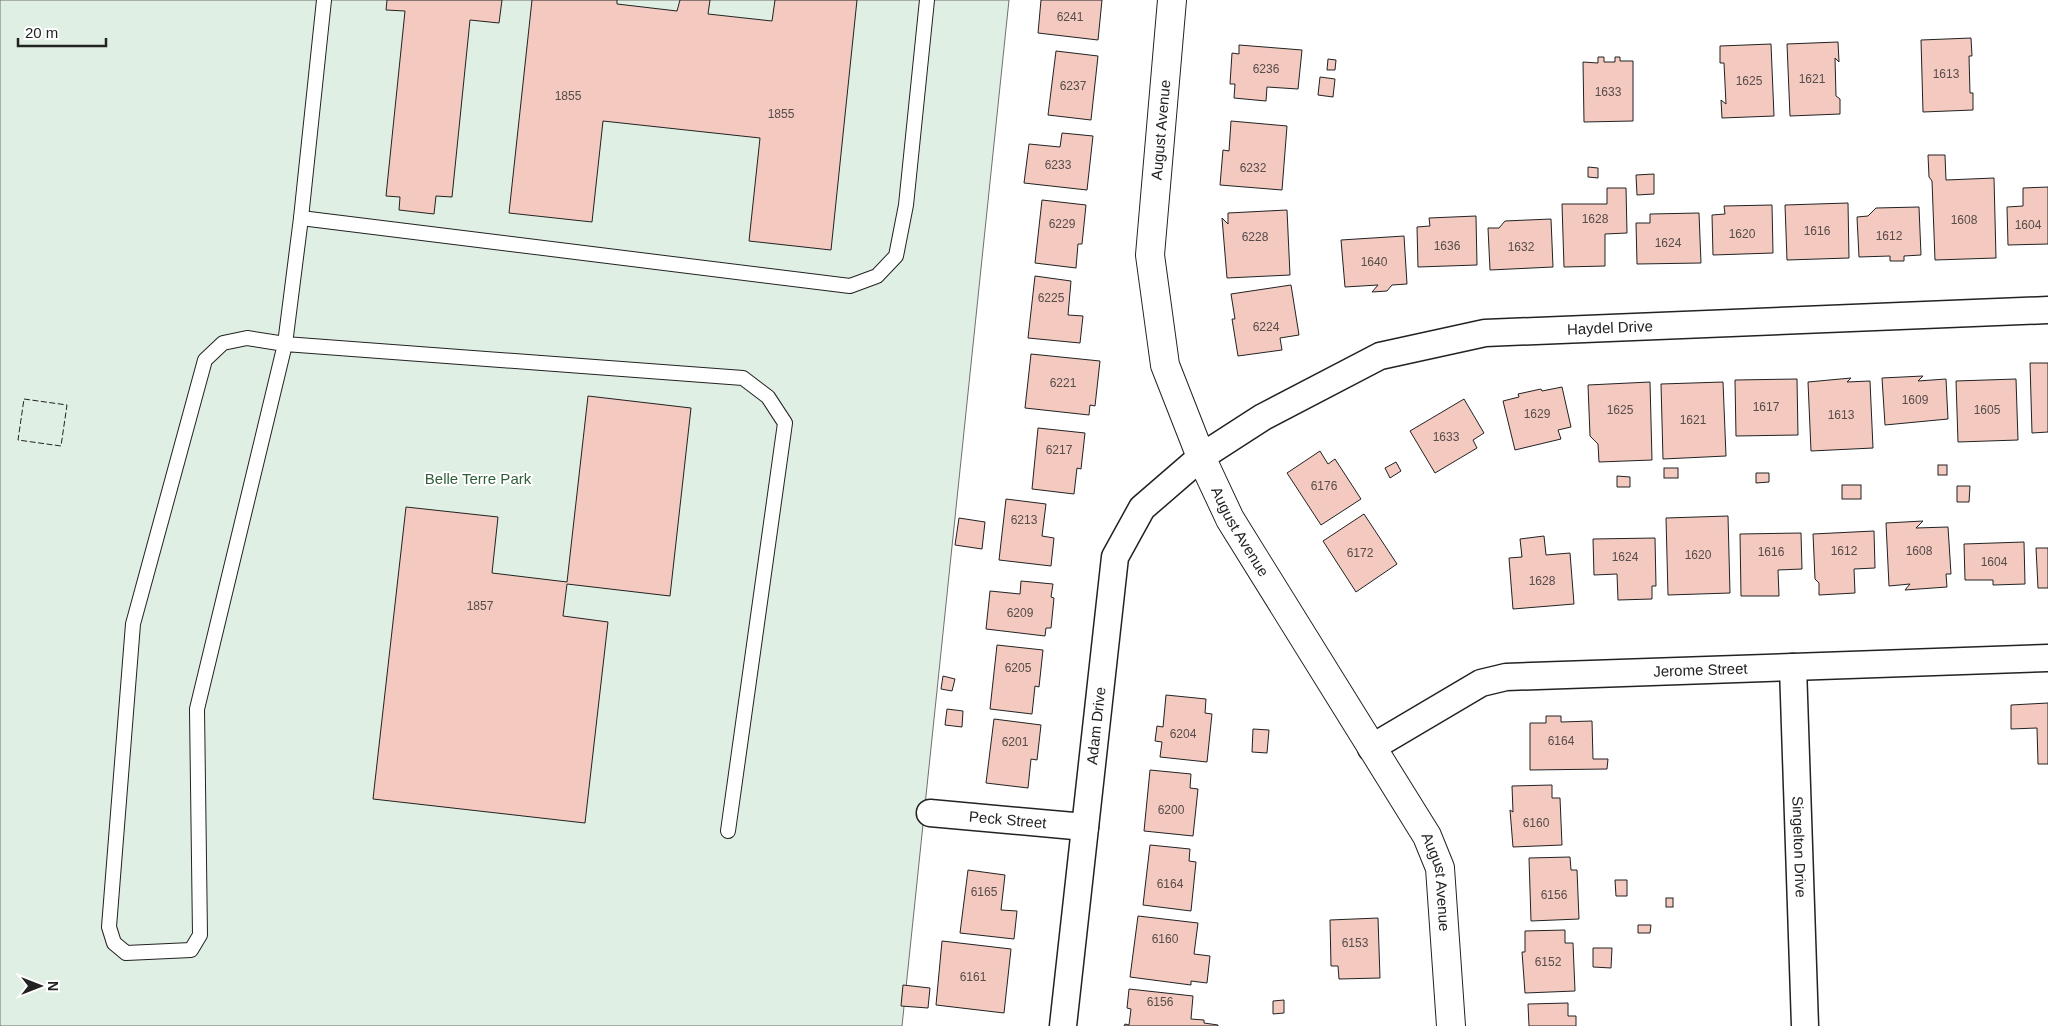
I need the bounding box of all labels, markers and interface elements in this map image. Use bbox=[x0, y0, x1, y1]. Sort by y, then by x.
house number: 6241 bbox=[1057, 10, 1084, 24]
scale bar bbox=[18, 15, 105, 47]
text: 20 m bbox=[25, 24, 58, 41]
house number: 6236 bbox=[1253, 62, 1280, 76]
house number: 1613 bbox=[1933, 67, 1960, 81]
house number: 1621 bbox=[1799, 72, 1826, 86]
house number: 1625 bbox=[1736, 74, 1763, 88]
house number: 6237 bbox=[1060, 79, 1087, 93]
street label: August Avenue bbox=[1148, 79, 1173, 181]
house number: 1633 bbox=[1595, 85, 1622, 99]
house number: 1855 bbox=[555, 89, 582, 103]
house number: 1855 bbox=[768, 107, 795, 121]
house number: 6233 bbox=[1045, 158, 1072, 172]
house number: 6232 bbox=[1240, 161, 1267, 175]
house number: 1628 bbox=[1582, 212, 1609, 226]
house number: 1608 bbox=[1951, 213, 1978, 227]
house number: 6229 bbox=[1049, 217, 1076, 231]
house number: 1604 bbox=[2015, 218, 2042, 232]
house number: 1616 bbox=[1804, 224, 1831, 238]
house number: 1620 bbox=[1729, 227, 1756, 241]
house number: 1612 bbox=[1876, 229, 1903, 243]
house number: 6228 bbox=[1242, 230, 1269, 244]
house number: 1624 bbox=[1655, 236, 1682, 250]
house number: 1636 bbox=[1434, 239, 1461, 253]
house number: 1632 bbox=[1508, 240, 1535, 254]
house number: 1640 bbox=[1361, 255, 1388, 269]
house number: 6225 bbox=[1038, 291, 1065, 305]
street label: Haydel Drive bbox=[1567, 317, 1653, 338]
house number: 6224 bbox=[1253, 320, 1280, 334]
house number: 6221 bbox=[1050, 376, 1077, 390]
house number: 1609 bbox=[1902, 393, 1929, 407]
house number: 1617 bbox=[1753, 400, 1780, 414]
house number: 1625 bbox=[1607, 403, 1634, 417]
house number: 1605 bbox=[1974, 403, 2001, 417]
house number: 1629 bbox=[1524, 407, 1551, 421]
house number: 1613 bbox=[1828, 408, 1855, 422]
house number: 1621 bbox=[1680, 413, 1707, 427]
house number: 1633 bbox=[1433, 430, 1460, 444]
house number: 6217 bbox=[1046, 443, 1073, 457]
park label: Belle Terre Park bbox=[425, 470, 532, 487]
house number: 6176 bbox=[1311, 479, 1338, 493]
street label: August Avenue bbox=[1208, 484, 1273, 579]
house number: 6213 bbox=[1011, 513, 1038, 527]
house number: 1612 bbox=[1831, 544, 1858, 558]
house number: 1608 bbox=[1906, 544, 1933, 558]
house number: 1616 bbox=[1758, 545, 1785, 559]
house number: 6172 bbox=[1347, 546, 1374, 560]
house number: 1620 bbox=[1685, 548, 1712, 562]
house number: 1624 bbox=[1612, 550, 1639, 564]
house number: 1604 bbox=[1981, 555, 2008, 569]
house number: 1628 bbox=[1529, 574, 1556, 588]
house number: 1857 bbox=[467, 599, 494, 613]
house number: 6209 bbox=[1007, 606, 1034, 620]
street label: Jerome Street bbox=[1653, 660, 1749, 680]
house number: 6205 bbox=[1005, 661, 1032, 675]
street label: Adam Drive bbox=[1083, 686, 1109, 766]
house number: 6204 bbox=[1170, 727, 1197, 741]
house number: 6164 bbox=[1548, 734, 1575, 748]
house number: 6201 bbox=[1002, 735, 1029, 749]
street label: Singelton Drive bbox=[1789, 796, 1810, 898]
house number: 6200 bbox=[1158, 803, 1185, 817]
street label: Peck Street bbox=[968, 808, 1048, 832]
house number: 6160 bbox=[1523, 816, 1550, 830]
street label: August Avenue bbox=[1419, 830, 1453, 932]
house number: 6164 bbox=[1157, 877, 1184, 891]
house number: 6165 bbox=[971, 885, 998, 899]
house number: 6156 bbox=[1541, 888, 1568, 902]
house number: 6160 bbox=[1152, 932, 1179, 946]
house number: 6153 bbox=[1342, 936, 1369, 950]
house number: 6152 bbox=[1535, 955, 1562, 969]
north arrow bbox=[15, 961, 65, 1011]
house number: 6161 bbox=[960, 970, 987, 984]
text: N bbox=[45, 981, 61, 991]
house number: 6156 bbox=[1147, 995, 1174, 1009]

